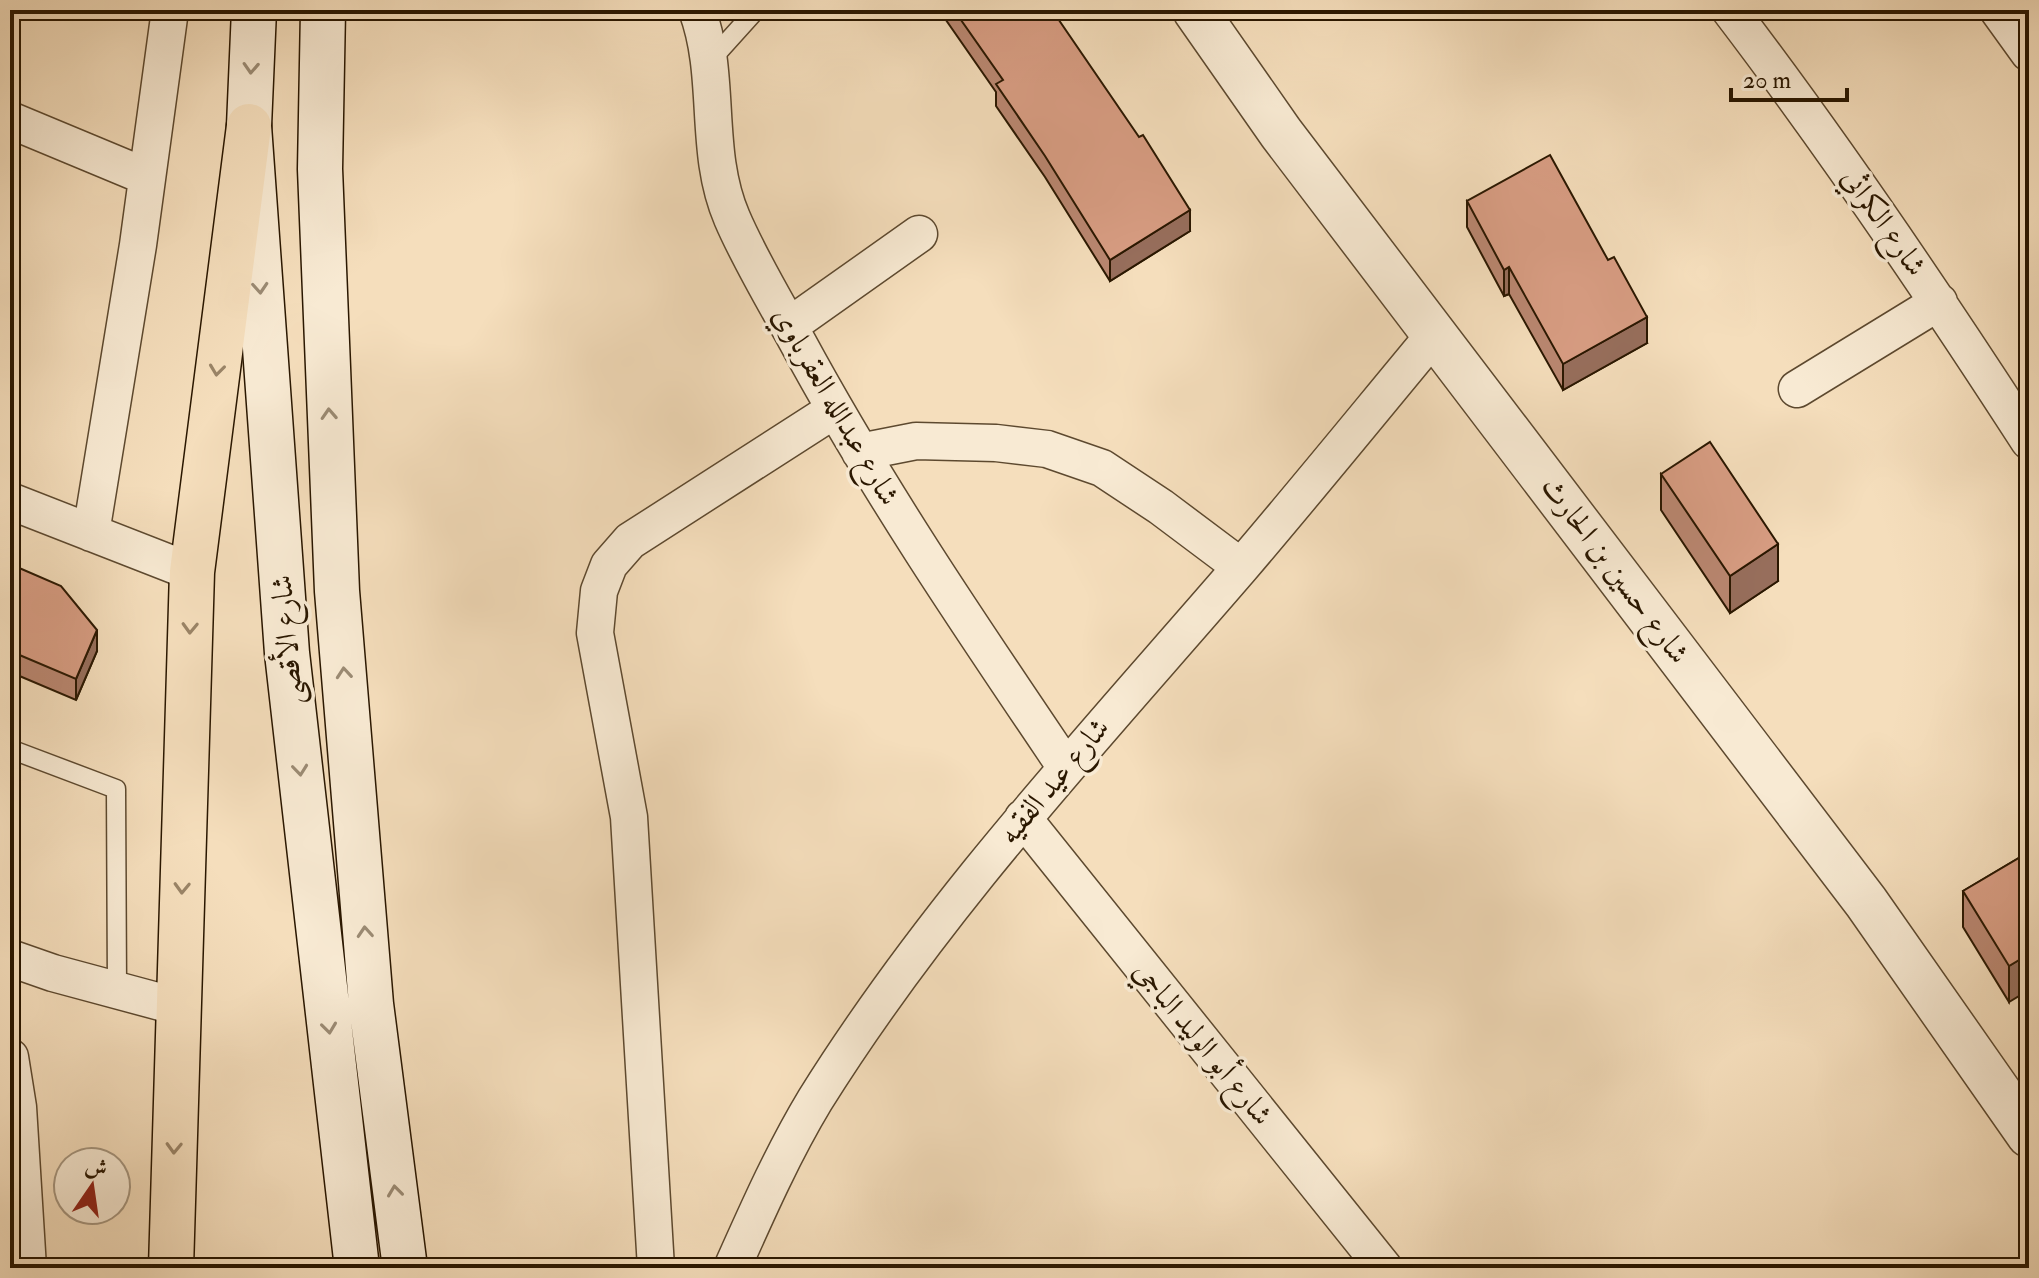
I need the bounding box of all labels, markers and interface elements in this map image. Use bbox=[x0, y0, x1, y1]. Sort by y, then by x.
scale bar bbox=[1731, 52, 1847, 102]
one-way arrow bbox=[243, 62, 260, 75]
text: 20 m bbox=[1743, 65, 1792, 96]
street label: شارع الكراثي bbox=[1828, 161, 1935, 287]
one-way arrow bbox=[251, 282, 268, 295]
street label: شارع عبدالله العقرباوي bbox=[759, 300, 908, 515]
one-way arrow bbox=[209, 364, 226, 377]
one-way arrow bbox=[320, 407, 337, 420]
street label: شارع حسين بن الحارث bbox=[1528, 469, 1697, 675]
street label: شارع الأقصى bbox=[260, 573, 317, 707]
one-way arrow bbox=[181, 622, 198, 635]
one-way arrow bbox=[336, 666, 353, 679]
street label: شارع عيد الفقيه bbox=[990, 710, 1122, 856]
one-way arrow bbox=[292, 764, 309, 777]
one-way arrow bbox=[174, 882, 191, 895]
one-way arrow bbox=[357, 925, 374, 938]
street label: شارع أبو الوليد الباجي bbox=[1121, 951, 1283, 1137]
one-way arrow bbox=[320, 1021, 337, 1035]
one-way arrow bbox=[166, 1142, 183, 1155]
north arrow bbox=[52, 1146, 132, 1226]
text: ش bbox=[82, 1151, 110, 1184]
one-way arrow bbox=[387, 1184, 404, 1198]

